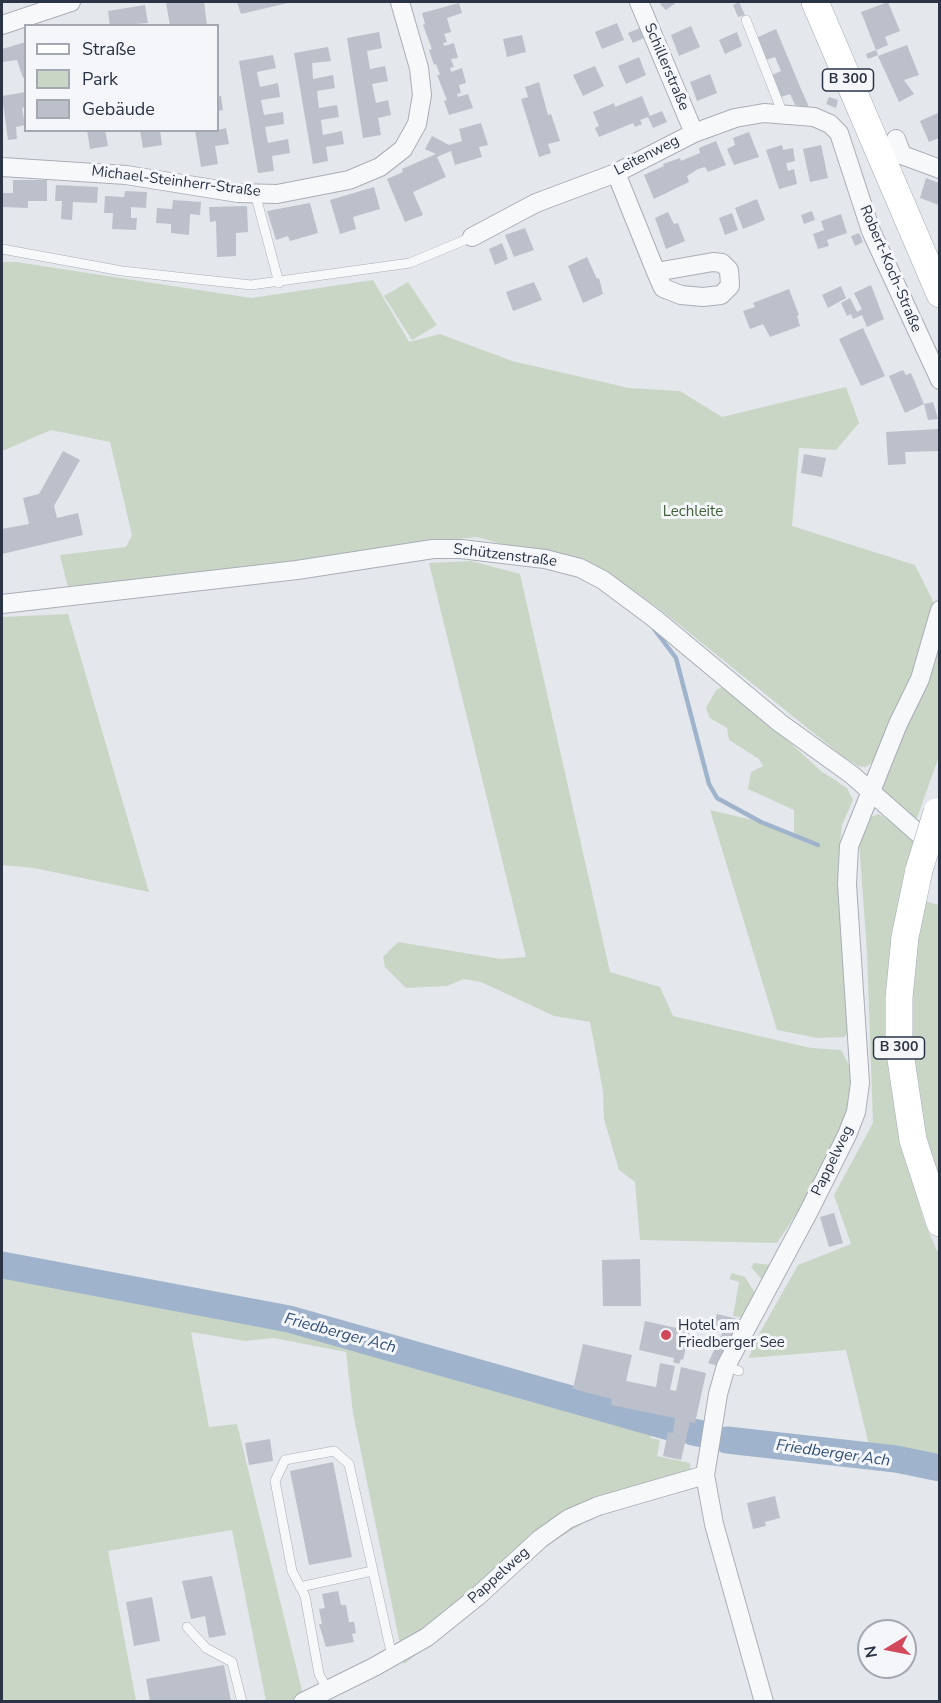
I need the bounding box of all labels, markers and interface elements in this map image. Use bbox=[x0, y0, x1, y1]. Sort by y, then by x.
street label: Schillerstraße bbox=[640, 21, 692, 113]
legend bbox=[24, 24, 219, 132]
text: Straße bbox=[82, 37, 136, 61]
text: Park bbox=[82, 67, 118, 91]
road number: B 300 bbox=[822, 69, 874, 91]
text: Gebäude bbox=[82, 97, 155, 121]
street label: Leitenweg bbox=[612, 132, 682, 180]
street label: Michael-Steinherr-Straße bbox=[90, 163, 262, 201]
street label: Robert-Koch-Straße bbox=[855, 203, 925, 335]
park label: Lechleite bbox=[663, 503, 723, 521]
street label: Schützenstraße bbox=[452, 541, 558, 571]
road number: B 300 bbox=[874, 1037, 924, 1059]
street label: Pappelweg bbox=[808, 1123, 858, 1199]
water label: Friedberger Ach bbox=[282, 1310, 398, 1358]
place label: Hotel am Friedberger See bbox=[678, 1317, 785, 1352]
marker: Hotel am Friedberger See bbox=[659, 1328, 673, 1342]
water label: Friedberger Ach bbox=[775, 1436, 891, 1472]
street label: Pappelweg bbox=[465, 1544, 533, 1608]
north arrow bbox=[857, 1619, 917, 1679]
text: N bbox=[859, 1644, 883, 1660]

